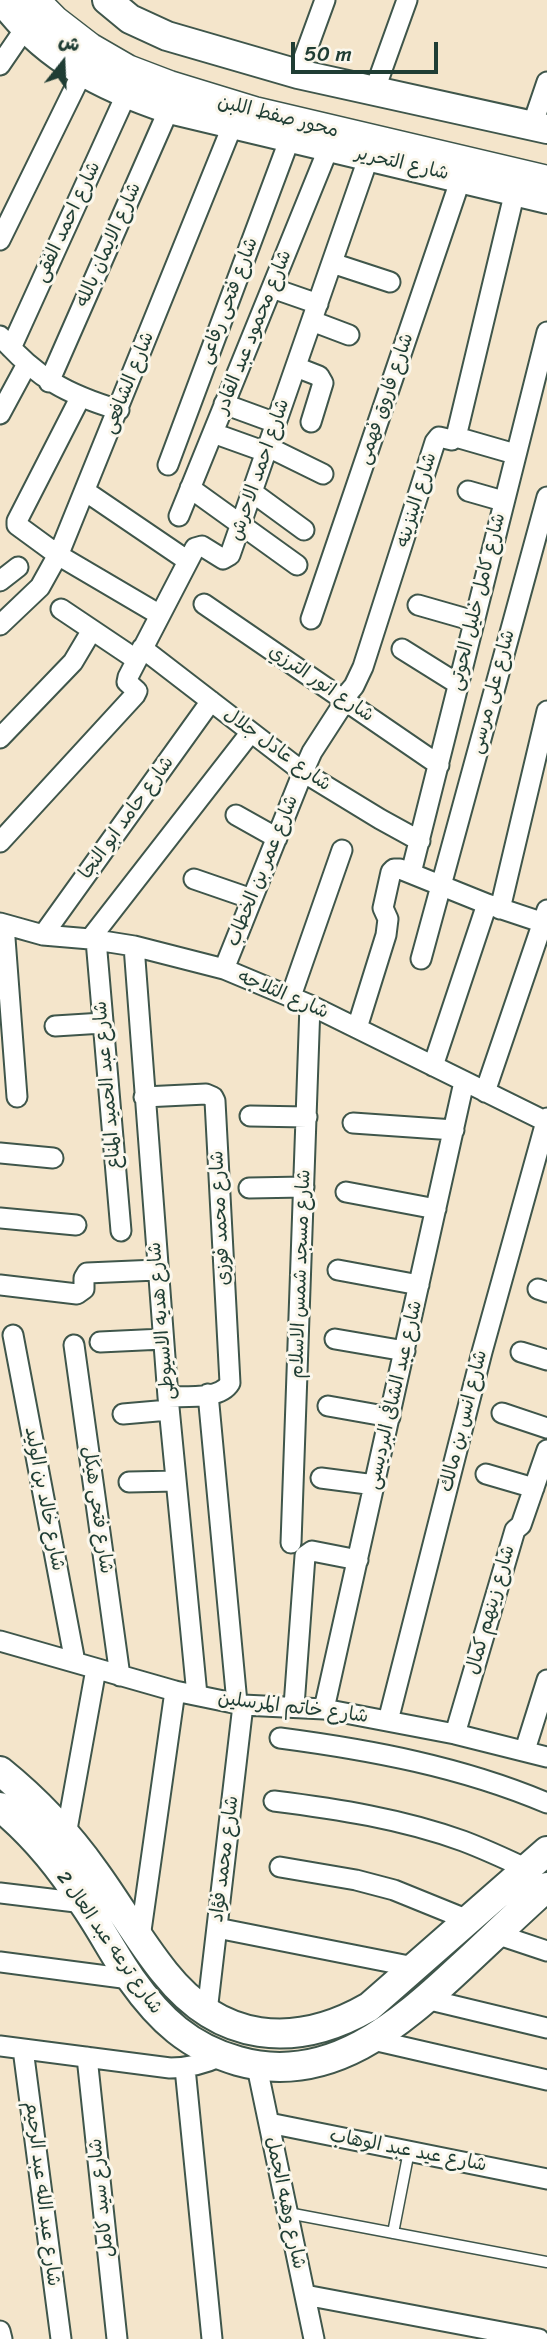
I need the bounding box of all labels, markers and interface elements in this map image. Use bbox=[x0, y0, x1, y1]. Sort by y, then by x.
text: ش bbox=[55, 24, 85, 61]
north arrow bbox=[28, 28, 98, 98]
scale bar bbox=[295, 28, 442, 72]
text: 50 m bbox=[304, 35, 352, 73]
street label: محور صفط اللبن bbox=[215, 91, 341, 143]
street label: شارع التحرير bbox=[353, 142, 451, 186]
street label: شارع احمد الفقى bbox=[30, 158, 106, 286]
street label: شارع الايمان بالله bbox=[71, 179, 147, 311]
street label: شارع فتحى رفاعى bbox=[194, 235, 264, 367]
street label: شارع محمود عبد القادر bbox=[211, 247, 297, 417]
street label: شارع الشافعى bbox=[98, 329, 160, 437]
street label: شارع فاروق فهمى bbox=[353, 330, 419, 468]
street label: شارع احمد الاحرش bbox=[225, 396, 295, 544]
street label: شارع البنزينه bbox=[392, 450, 442, 550]
street label: شارع كامل خليل الحوتى bbox=[445, 511, 511, 693]
street label: شارع على مرسى bbox=[465, 627, 521, 757]
street label: شارع انور الترزي bbox=[264, 640, 378, 728]
street label: شارع عادل جلال bbox=[219, 703, 335, 797]
street label: شارع حامد ابو النجا bbox=[75, 752, 179, 884]
street label: شارع عمر بن الخطاب bbox=[222, 792, 304, 950]
street label: شارع الثلاجه bbox=[234, 966, 332, 1024]
street label: شارع عبد الحميد المناع bbox=[89, 1000, 127, 1170]
street label: شارع محمد فوزى bbox=[206, 1150, 236, 1286]
street label: شارع مسجد شمس الاسلام bbox=[286, 1169, 316, 1379]
street label: شارع هديه الاسيوطى bbox=[144, 1241, 180, 1401]
street label: شارع عبد الشافى البرديسى bbox=[362, 1298, 428, 1492]
street label: شارع انس بن مالك bbox=[435, 1348, 493, 1494]
street label: شارع خالد بن الوليد bbox=[19, 1425, 69, 1573]
street label: شارع فتحى هيكل bbox=[77, 1445, 117, 1575]
street label: شارع زينهم كمال bbox=[462, 1543, 520, 1677]
street label: شارع خاتم المرسلين bbox=[216, 1687, 370, 1729]
street label: شارع محمد فؤاد bbox=[206, 1794, 244, 1924]
street label: شارع ترعه عبد العال 2 bbox=[51, 1867, 167, 2019]
street label: شارع عبد الله عبد الرحيم bbox=[19, 2100, 65, 2288]
street label: شارع عيد عبد الوهاب bbox=[327, 2125, 489, 2177]
street label: شارع وهبه الجمل bbox=[260, 2135, 310, 2271]
street label: شارع سيد كامل bbox=[84, 2137, 120, 2259]

